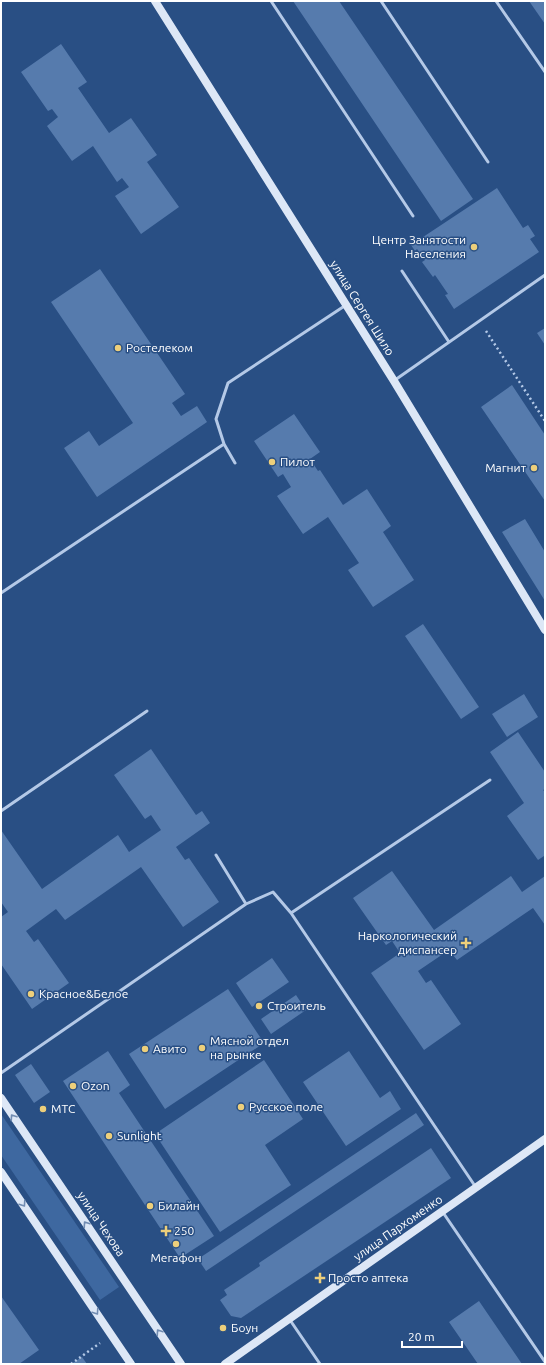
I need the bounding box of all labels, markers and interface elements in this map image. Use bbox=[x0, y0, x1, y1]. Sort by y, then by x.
place label: Центр Занятости Населения bbox=[372, 233, 466, 260]
marker: Центр Занятости Населения bbox=[469, 242, 479, 252]
street label: улица Сергея Шило bbox=[328, 258, 397, 358]
place label: Ростелеком bbox=[126, 341, 193, 354]
marker: Ростелеком bbox=[113, 343, 123, 353]
place label: Пилот bbox=[280, 455, 315, 468]
marker: Пилот bbox=[267, 457, 277, 467]
place label: Магнит bbox=[485, 461, 527, 474]
marker: Магнит bbox=[529, 463, 539, 473]
place label: Наркологический диспансер bbox=[358, 929, 457, 956]
marker: Наркологический диспансер bbox=[460, 937, 472, 949]
place label: Красное&Белое bbox=[39, 987, 128, 1000]
marker: Красное&Белое bbox=[26, 989, 36, 999]
place label: Строитель bbox=[267, 999, 326, 1012]
marker: Строитель bbox=[254, 1001, 264, 1011]
place label: Мясной отдел на рынке bbox=[210, 1034, 289, 1061]
place label: Авито bbox=[153, 1042, 187, 1055]
marker: Мясной отдел на рынке bbox=[197, 1043, 207, 1053]
marker: Авито bbox=[140, 1044, 150, 1054]
place label: Ozon bbox=[81, 1079, 110, 1092]
marker: Ozon bbox=[68, 1081, 78, 1091]
place label: Русское поле bbox=[249, 1100, 323, 1113]
place label: МТС bbox=[51, 1102, 76, 1115]
marker: Русское поле bbox=[236, 1102, 246, 1112]
marker: МТС bbox=[38, 1104, 48, 1114]
one-way arrow bbox=[10, 1114, 18, 1121]
place label: Sunlight bbox=[117, 1129, 162, 1142]
marker: Sunlight bbox=[104, 1131, 114, 1141]
street label: улица Чехова bbox=[75, 1189, 128, 1259]
street label: улица Пархоменко bbox=[351, 1192, 445, 1263]
place label: Билайн bbox=[158, 1199, 200, 1212]
one-way arrow bbox=[18, 1200, 25, 1207]
marker: Билайн bbox=[145, 1201, 155, 1211]
one-way arrow bbox=[84, 1222, 91, 1229]
place label: 250 bbox=[174, 1224, 195, 1237]
marker: 250 bbox=[161, 1226, 171, 1236]
marker: Мегафон bbox=[171, 1239, 181, 1249]
place label: Мегафон bbox=[150, 1251, 202, 1264]
place label: Просто аптека bbox=[328, 1271, 409, 1284]
marker: Просто аптека bbox=[315, 1273, 325, 1283]
one-way arrow bbox=[91, 1308, 99, 1315]
place label: Боун bbox=[231, 1321, 258, 1334]
marker: Боун bbox=[218, 1323, 228, 1333]
scale bar bbox=[402, 1323, 462, 1349]
one-way arrow bbox=[156, 1329, 164, 1336]
text: 20 m bbox=[408, 1330, 435, 1343]

